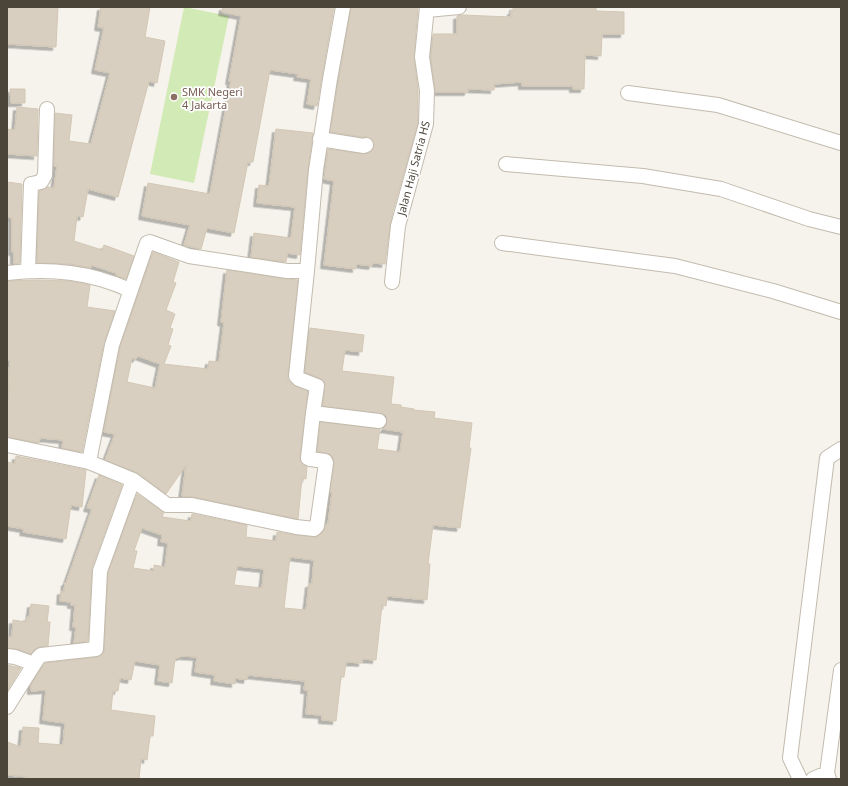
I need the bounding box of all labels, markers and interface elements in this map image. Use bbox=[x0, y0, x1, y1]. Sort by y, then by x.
place label: SMK Negeri 4 Jakarta bbox=[182, 84, 243, 112]
marker: SMK Negeri 4 Jakarta bbox=[169, 92, 179, 102]
street label: Jalan Haji Satria HS bbox=[393, 119, 433, 218]

